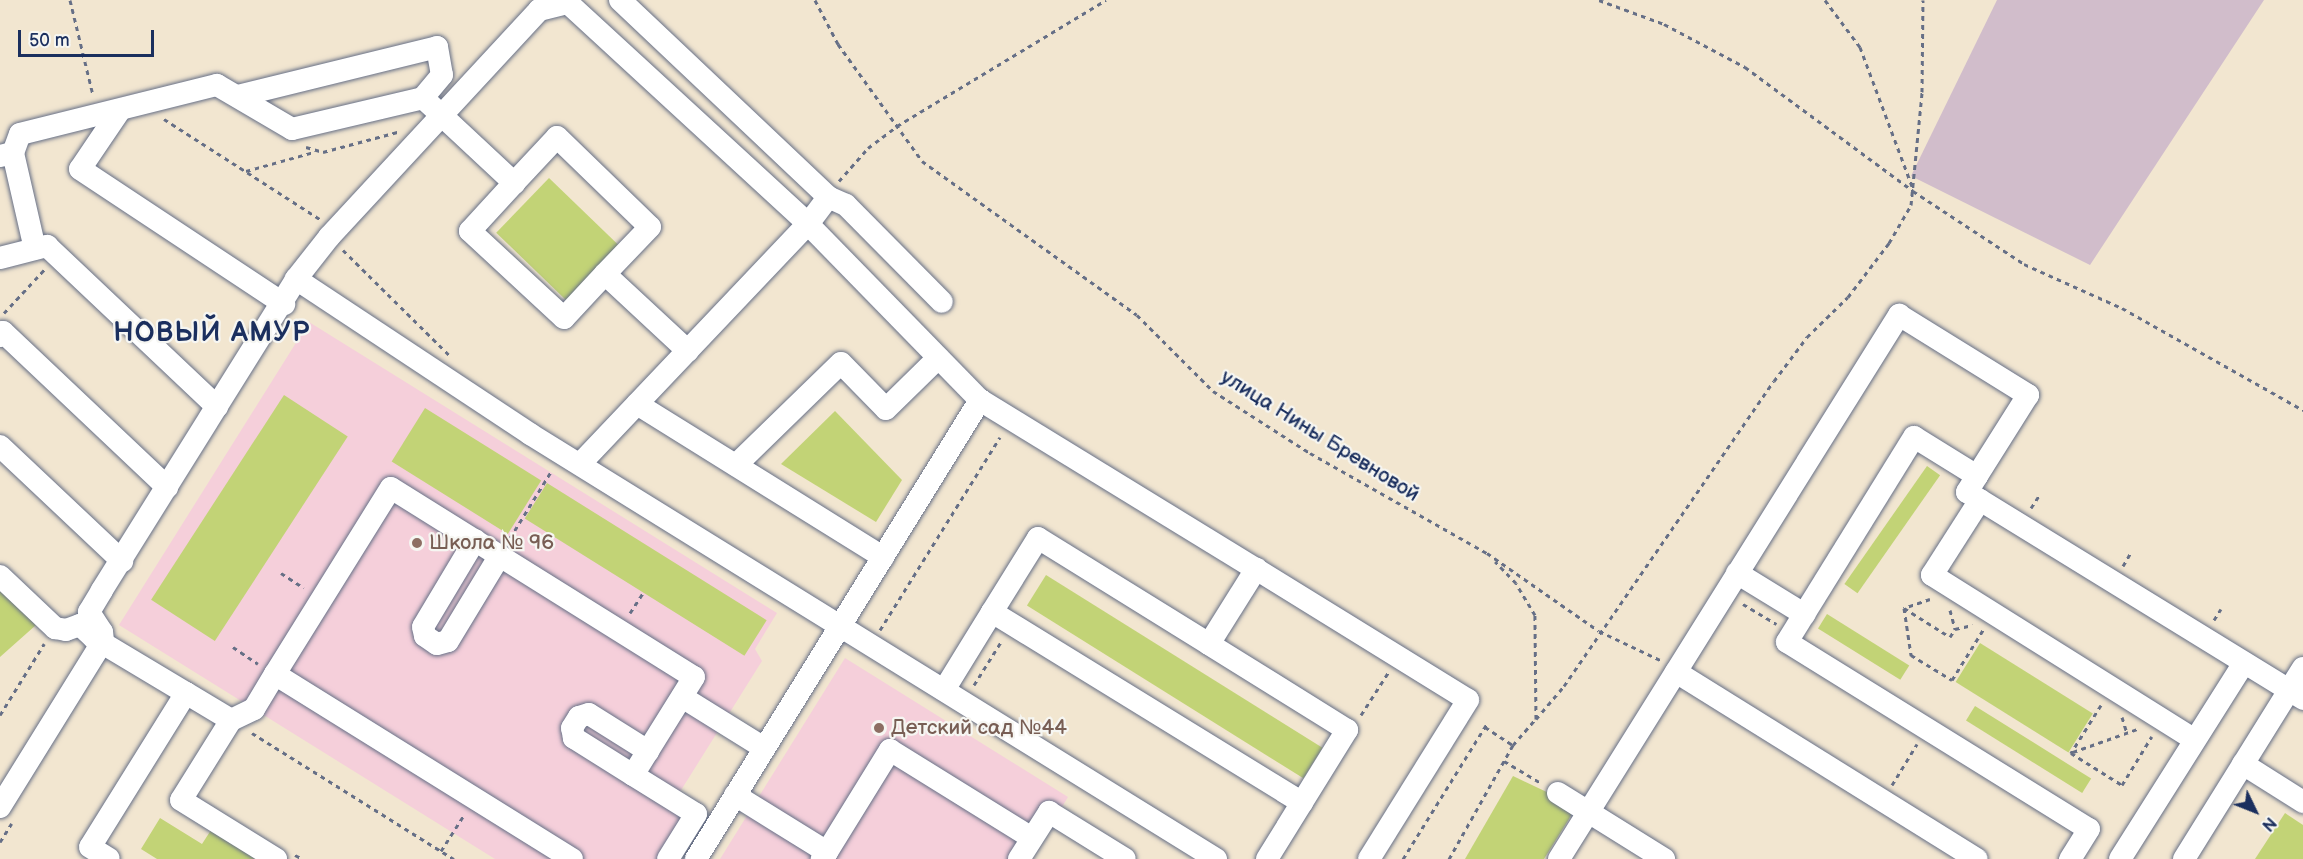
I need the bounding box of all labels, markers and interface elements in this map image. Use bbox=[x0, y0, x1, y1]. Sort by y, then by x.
scale bar bbox=[21, 18, 158, 56]
text: 50 m bbox=[29, 30, 70, 51]
district label: НОВЫЙ АМУР bbox=[113, 318, 311, 350]
street label: улица Нины Бревновой bbox=[1216, 364, 1424, 508]
place label: Школа № 96 bbox=[429, 530, 554, 556]
marker: Школа № 96 bbox=[410, 536, 424, 550]
place label: Детский сад №44 bbox=[891, 715, 1067, 741]
marker: Детский сад №44 bbox=[872, 721, 886, 735]
north arrow bbox=[2225, 781, 2285, 841]
text: N bbox=[2257, 813, 2280, 834]

